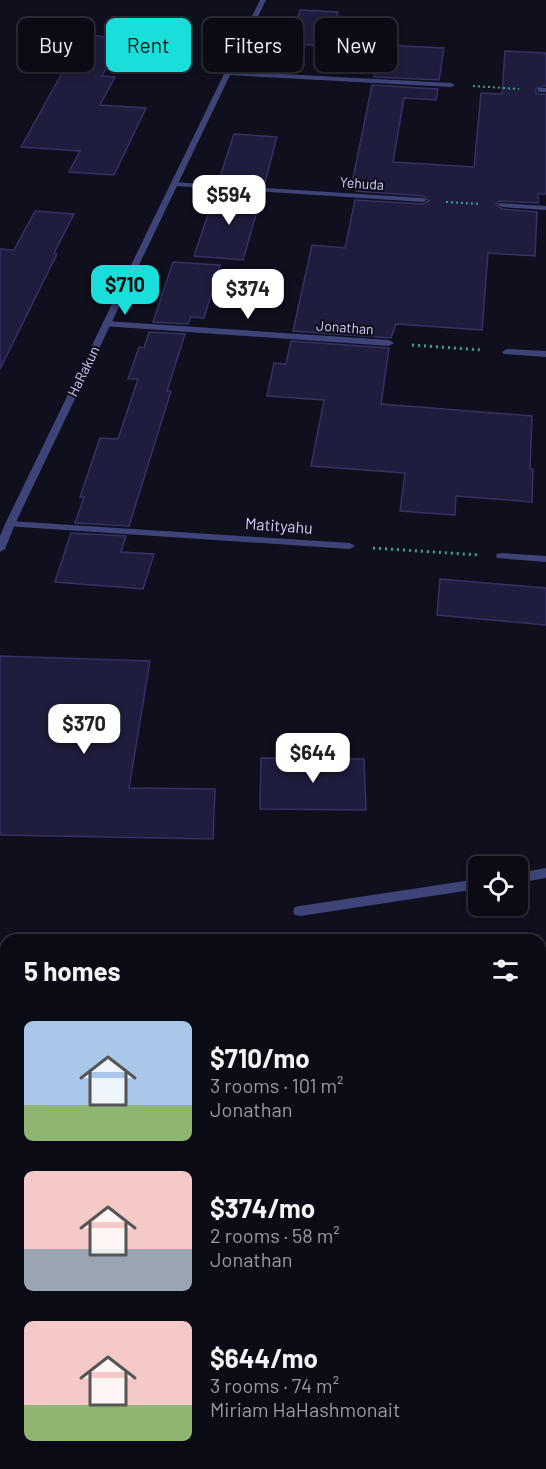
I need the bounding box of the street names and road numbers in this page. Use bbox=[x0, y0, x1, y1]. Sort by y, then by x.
street label: Yehuda bbox=[339, 173, 385, 193]
street label: Jonathan bbox=[316, 317, 374, 337]
street label: HaRakun bbox=[64, 343, 102, 399]
street label: Matityahu bbox=[244, 513, 314, 537]

